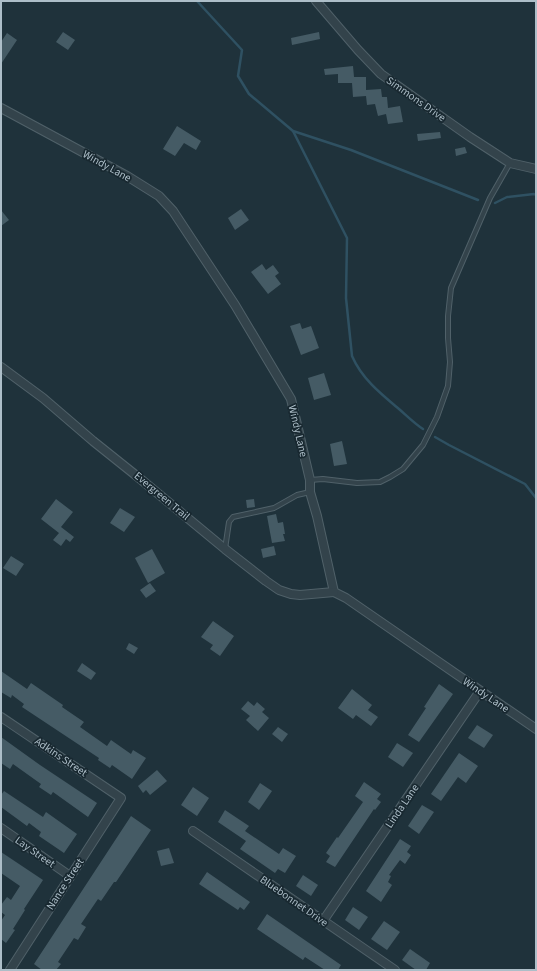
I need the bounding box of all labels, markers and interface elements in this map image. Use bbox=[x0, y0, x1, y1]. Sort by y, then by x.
street label: Simmons Drive bbox=[383, 73, 449, 125]
street label: Windy Lane bbox=[80, 147, 134, 186]
street label: Windy Lane bbox=[285, 403, 311, 459]
street label: Evergreen Trail bbox=[131, 468, 193, 524]
street label: Windy Lane bbox=[460, 674, 513, 716]
street label: Adkins Street bbox=[32, 734, 91, 780]
street label: Linda Lane bbox=[382, 781, 423, 831]
street label: Lay Street bbox=[12, 833, 58, 871]
street label: Nance Street bbox=[43, 855, 87, 913]
street label: Bluebonnet Drive bbox=[257, 872, 331, 930]

